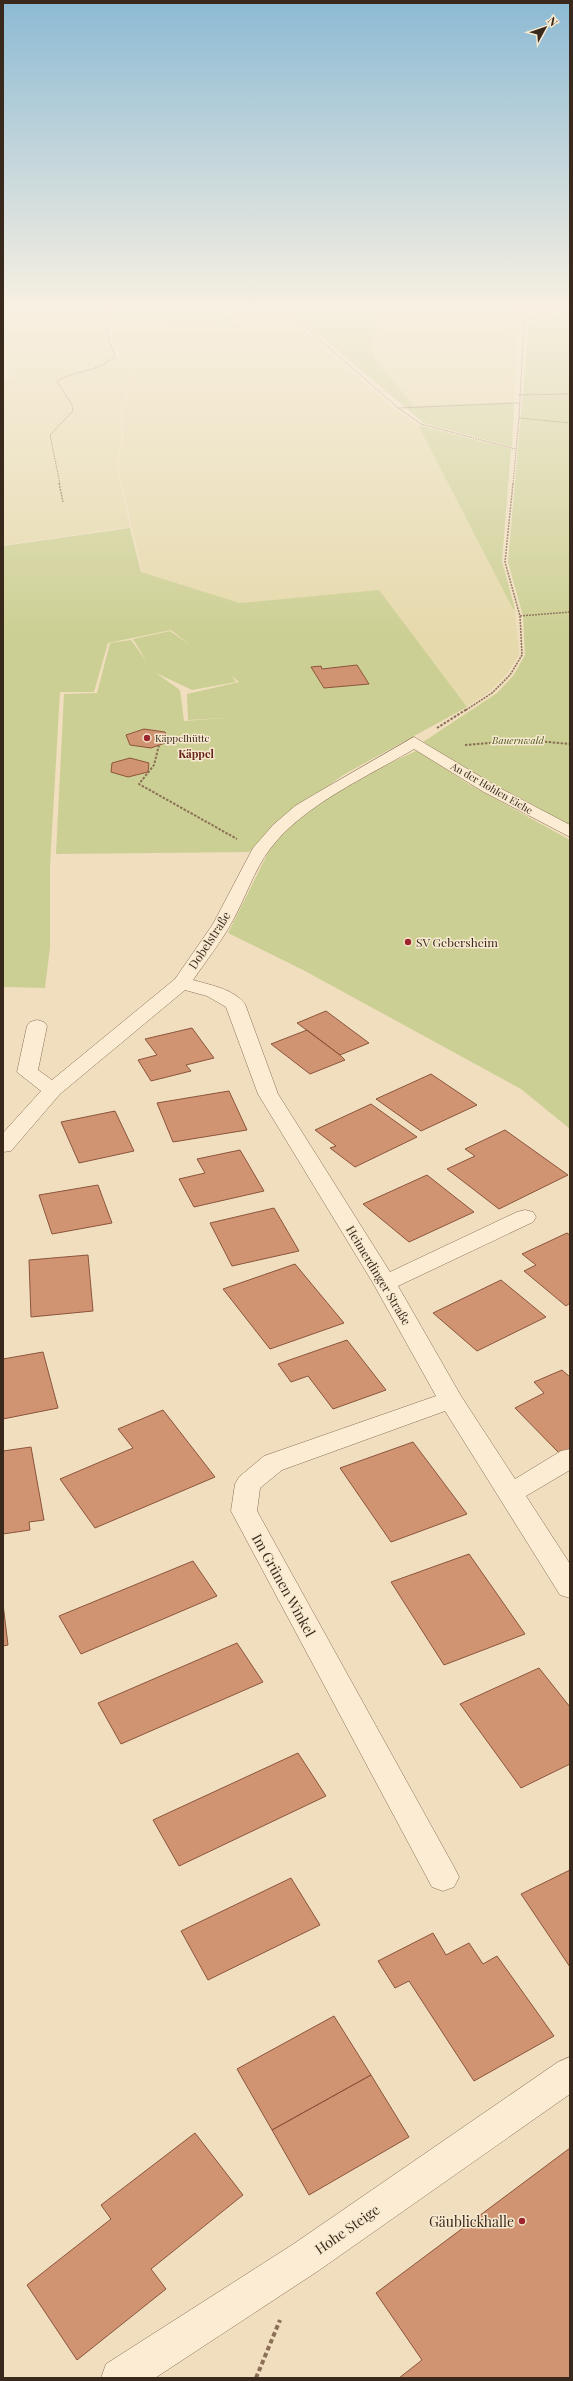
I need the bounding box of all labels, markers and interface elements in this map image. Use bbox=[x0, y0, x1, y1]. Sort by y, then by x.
north arrow bbox=[525, 8, 565, 48]
text: N bbox=[545, 13, 561, 29]
place label: Käppelhütte bbox=[155, 731, 210, 745]
marker: Käppelhütte bbox=[142, 733, 152, 743]
park label: Bauernwald bbox=[491, 733, 544, 747]
district label: Käppel bbox=[178, 746, 214, 761]
street label: An der Hohlen Eiche bbox=[448, 758, 535, 817]
street label: Dobelstraße bbox=[184, 908, 234, 972]
place label: SV Gebersheim bbox=[416, 934, 498, 950]
marker: SV Gebersheim bbox=[403, 937, 413, 947]
street label: Heimerdinger Straße bbox=[343, 1222, 415, 1328]
street label: Im Grünen Winkel bbox=[248, 1530, 320, 1640]
street label: Hohe Steige bbox=[311, 2200, 383, 2258]
place label: Gäublickhalle bbox=[429, 2212, 514, 2231]
marker: Gäublickhalle bbox=[517, 2216, 527, 2226]

